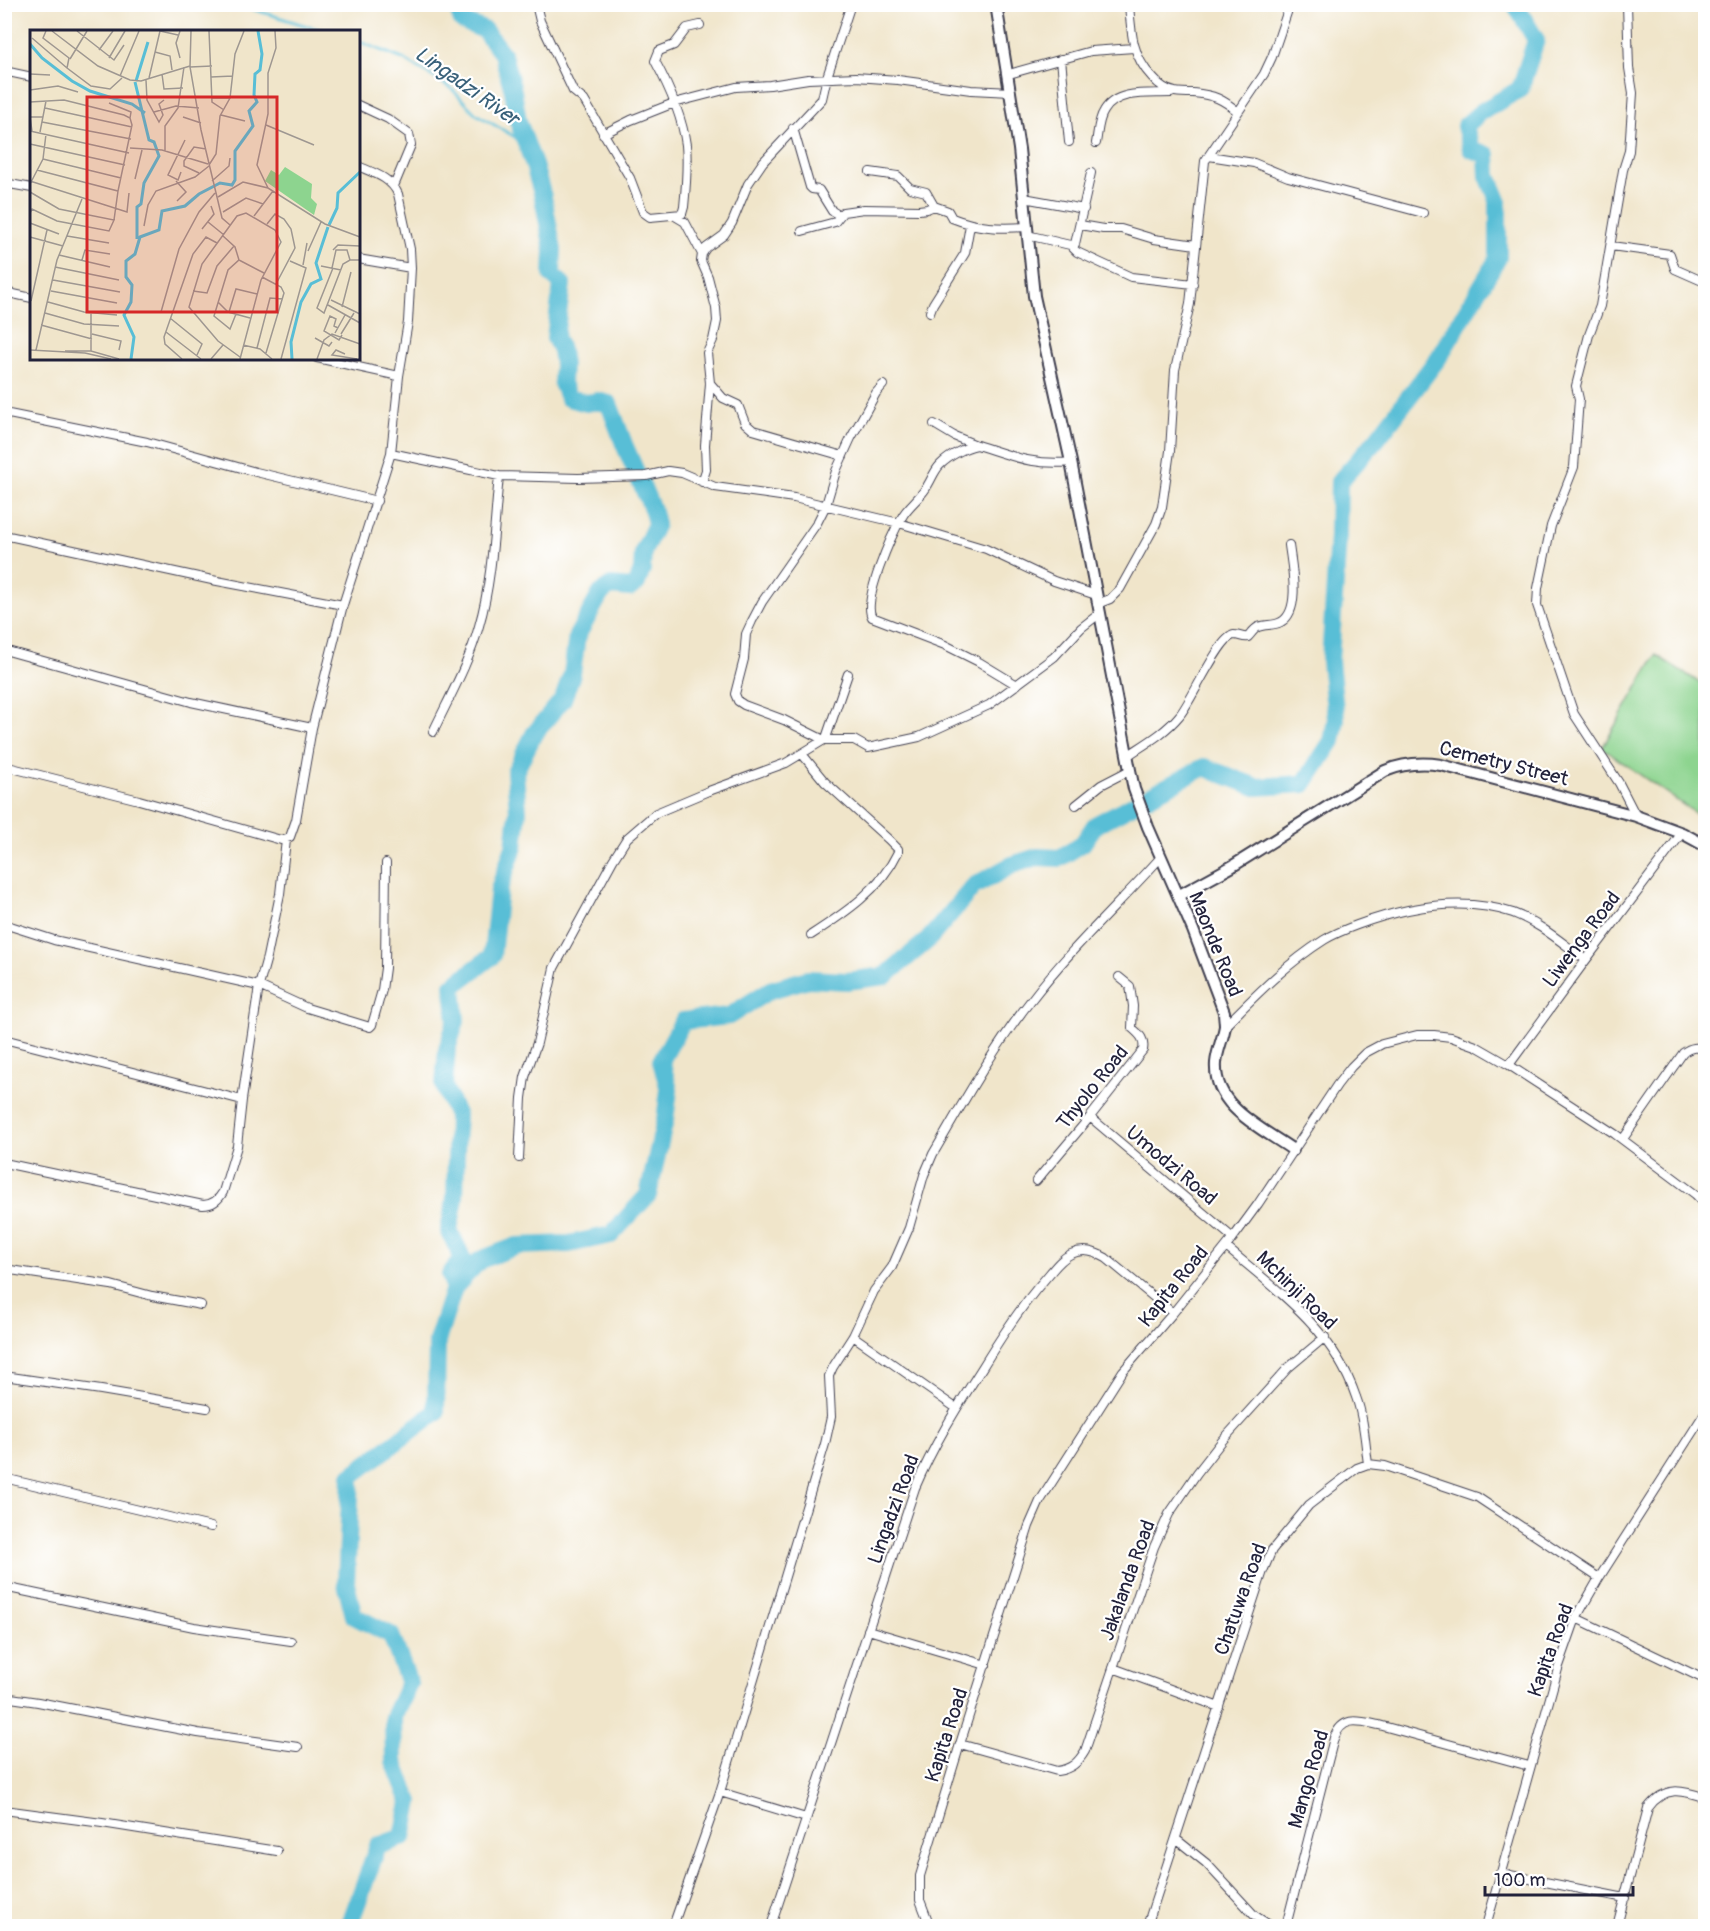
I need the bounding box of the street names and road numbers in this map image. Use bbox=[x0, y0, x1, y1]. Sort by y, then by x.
street label: Cemetry Street bbox=[1437, 735, 1572, 792]
street label: Liwenga Road bbox=[1537, 886, 1626, 992]
street label: Maonde Road bbox=[1183, 888, 1248, 1000]
street label: Thyolo Road bbox=[1051, 1040, 1134, 1134]
street label: Umodzi Road bbox=[1121, 1120, 1222, 1211]
street label: Kapita Road bbox=[1133, 1241, 1214, 1332]
street label: Mchinji Road bbox=[1251, 1246, 1342, 1335]
street label: Lingadzi Road bbox=[862, 1451, 925, 1567]
street label: Jakalanda Road bbox=[1094, 1517, 1161, 1644]
street label: Chatuwa Road bbox=[1209, 1540, 1272, 1658]
street label: Kapita Road bbox=[1522, 1600, 1579, 1700]
street label: Kapita Road bbox=[920, 1685, 973, 1785]
street label: Mango Road bbox=[1283, 1727, 1334, 1831]

